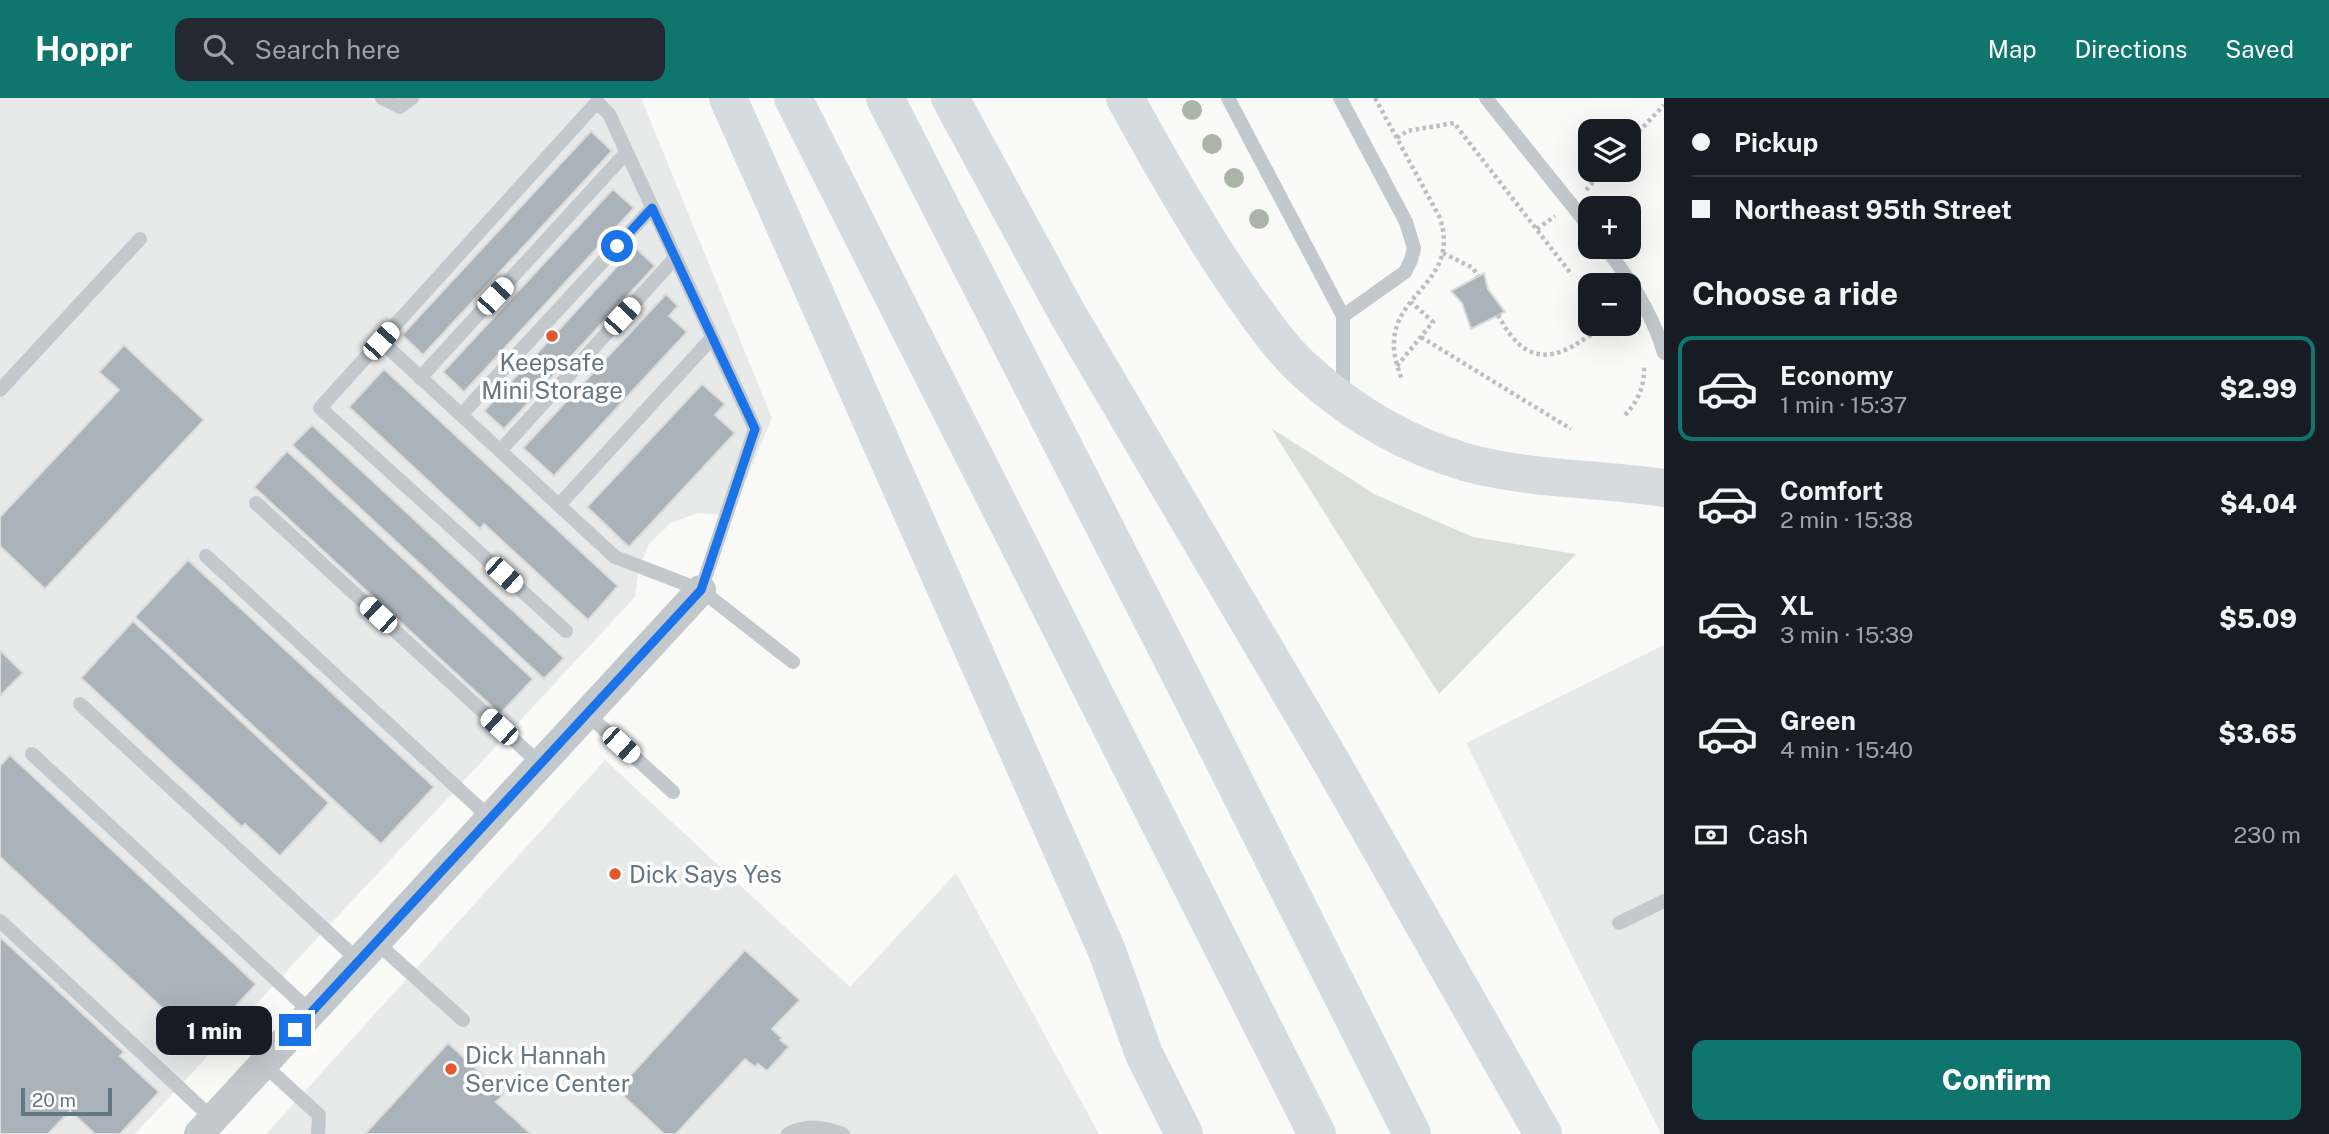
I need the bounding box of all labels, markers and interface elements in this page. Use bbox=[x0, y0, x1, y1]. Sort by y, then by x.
search box bbox=[175, 18, 665, 81]
text: Hoppr bbox=[35, 30, 133, 68]
icon: search bbox=[199, 30, 237, 68]
text: Search here bbox=[255, 34, 401, 65]
text: Map bbox=[1988, 35, 2037, 63]
text: Directions bbox=[2075, 35, 2187, 63]
text: Saved bbox=[2225, 35, 2294, 63]
map controls bbox=[1578, 119, 1641, 336]
button: layers bbox=[1578, 119, 1641, 182]
text: Pickup bbox=[1734, 127, 1818, 158]
text: Northeast 95th Street bbox=[1734, 194, 2012, 225]
button: + bbox=[1578, 196, 1641, 259]
route start bbox=[601, 230, 633, 262]
car bbox=[473, 273, 518, 319]
button: − bbox=[1578, 273, 1641, 336]
text: Choose a ride bbox=[1692, 275, 1898, 312]
car bbox=[600, 293, 645, 339]
car bbox=[360, 318, 403, 364]
marker: Keepsafe Mini Storage bbox=[544, 328, 560, 344]
place label: Keepsafe Mini Storage bbox=[481, 348, 623, 404]
icon: car bbox=[1696, 357, 1759, 420]
text: Economy bbox=[1780, 360, 1893, 391]
text: $2.99 bbox=[2219, 373, 2297, 404]
text: 1 min · 15:37 bbox=[1780, 391, 1907, 418]
icon: car bbox=[1696, 472, 1759, 535]
text: Comfort bbox=[1780, 475, 1883, 506]
text: $4.04 bbox=[2220, 488, 2297, 519]
text: 2 min · 15:38 bbox=[1780, 506, 1913, 533]
car bbox=[482, 553, 527, 597]
icon: car bbox=[1696, 587, 1759, 650]
text: XL bbox=[1780, 590, 1814, 621]
car bbox=[356, 593, 401, 637]
text: $5.09 bbox=[2219, 603, 2297, 634]
text: 3 min · 15:39 bbox=[1780, 621, 1913, 648]
icon: car bbox=[1696, 702, 1759, 765]
car bbox=[477, 705, 522, 749]
text: Green bbox=[1780, 705, 1856, 736]
text: $3.65 bbox=[2218, 718, 2297, 749]
car bbox=[599, 723, 644, 767]
text: 4 min · 15:40 bbox=[1780, 736, 1913, 763]
icon: cash bbox=[1692, 816, 1730, 854]
text: Cash bbox=[1748, 819, 1808, 850]
text: 230 m bbox=[2233, 821, 2301, 848]
place label: Dick Says Yes bbox=[629, 860, 782, 888]
marker: Dick Says Yes bbox=[607, 866, 623, 882]
callout: 1 min bbox=[155, 1006, 270, 1054]
route end bbox=[279, 1014, 311, 1046]
text: 1 min bbox=[186, 1017, 242, 1044]
button: Confirm bbox=[1692, 1040, 2301, 1120]
place label: Dick Hannah Service Center bbox=[465, 1041, 630, 1097]
marker: Dick Hannah Service Center bbox=[443, 1061, 459, 1077]
scale bar bbox=[21, 1085, 112, 1117]
text: 20 m bbox=[32, 1089, 76, 1111]

